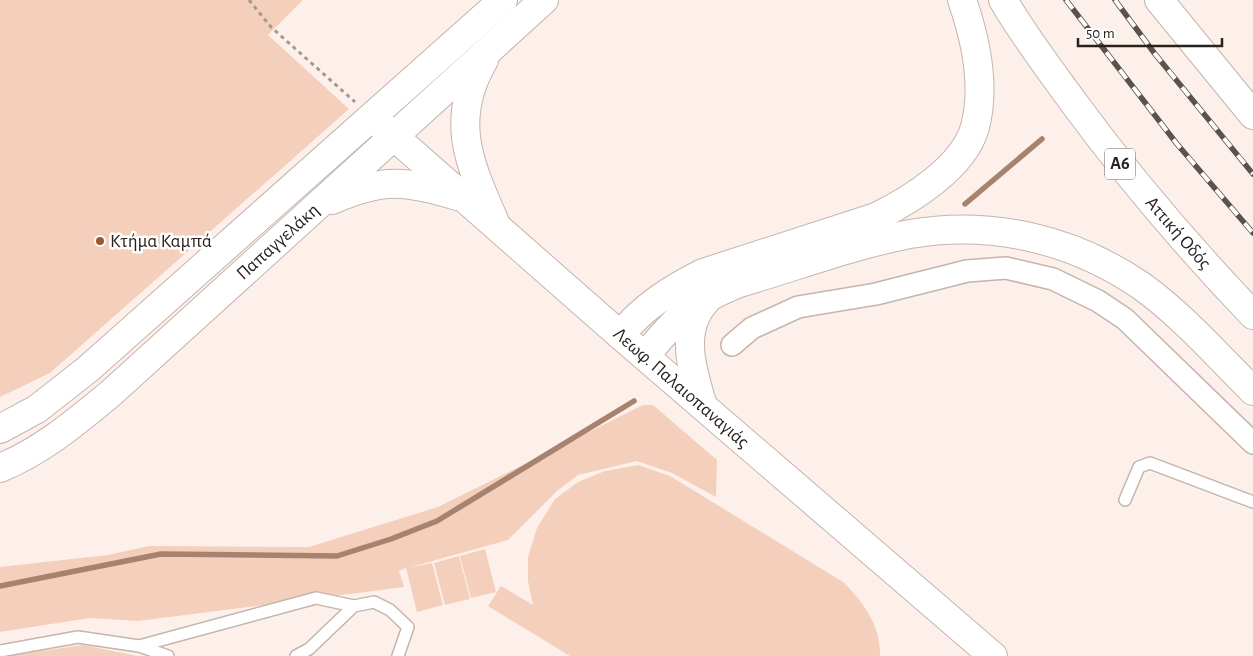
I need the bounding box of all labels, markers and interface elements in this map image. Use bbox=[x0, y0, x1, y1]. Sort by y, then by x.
scale bar bbox=[1078, 15, 1222, 47]
text: 50 m bbox=[1086, 26, 1115, 41]
road number: Α6 bbox=[1105, 148, 1135, 180]
street label: Αττική Οδός bbox=[1142, 193, 1214, 273]
street label: Παπαγγελάκη bbox=[233, 200, 323, 284]
place label: Kτήμα Καμπά bbox=[110, 232, 212, 251]
marker: Kτήμα Καμπά bbox=[94, 235, 106, 247]
street label: Λεωφ. Παλαιοπαναγιάς bbox=[610, 324, 752, 452]

